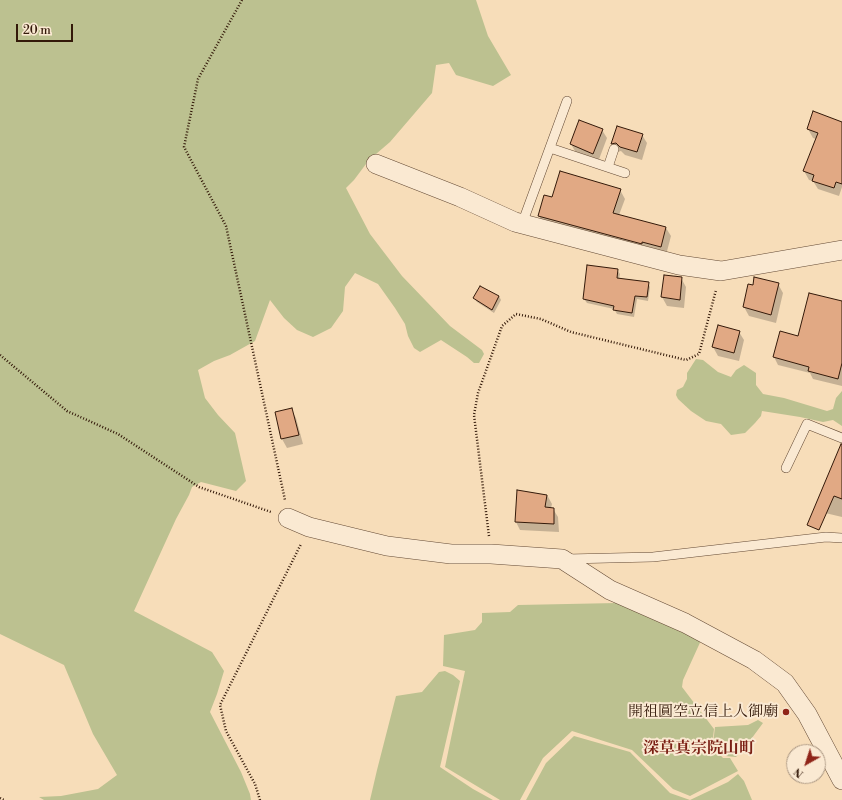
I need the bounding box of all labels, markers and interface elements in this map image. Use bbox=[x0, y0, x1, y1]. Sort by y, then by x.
scale bar bbox=[18, 16, 75, 42]
text: 20 m bbox=[23, 23, 51, 38]
place label: 開祖圓空立信上人御廟 bbox=[628, 703, 778, 721]
marker: 開祖圓空立信上人御廟 bbox=[781, 707, 791, 717]
district label: 深草真宗院山町 bbox=[643, 739, 755, 759]
north arrow bbox=[786, 744, 826, 784]
text: N bbox=[791, 764, 807, 781]

